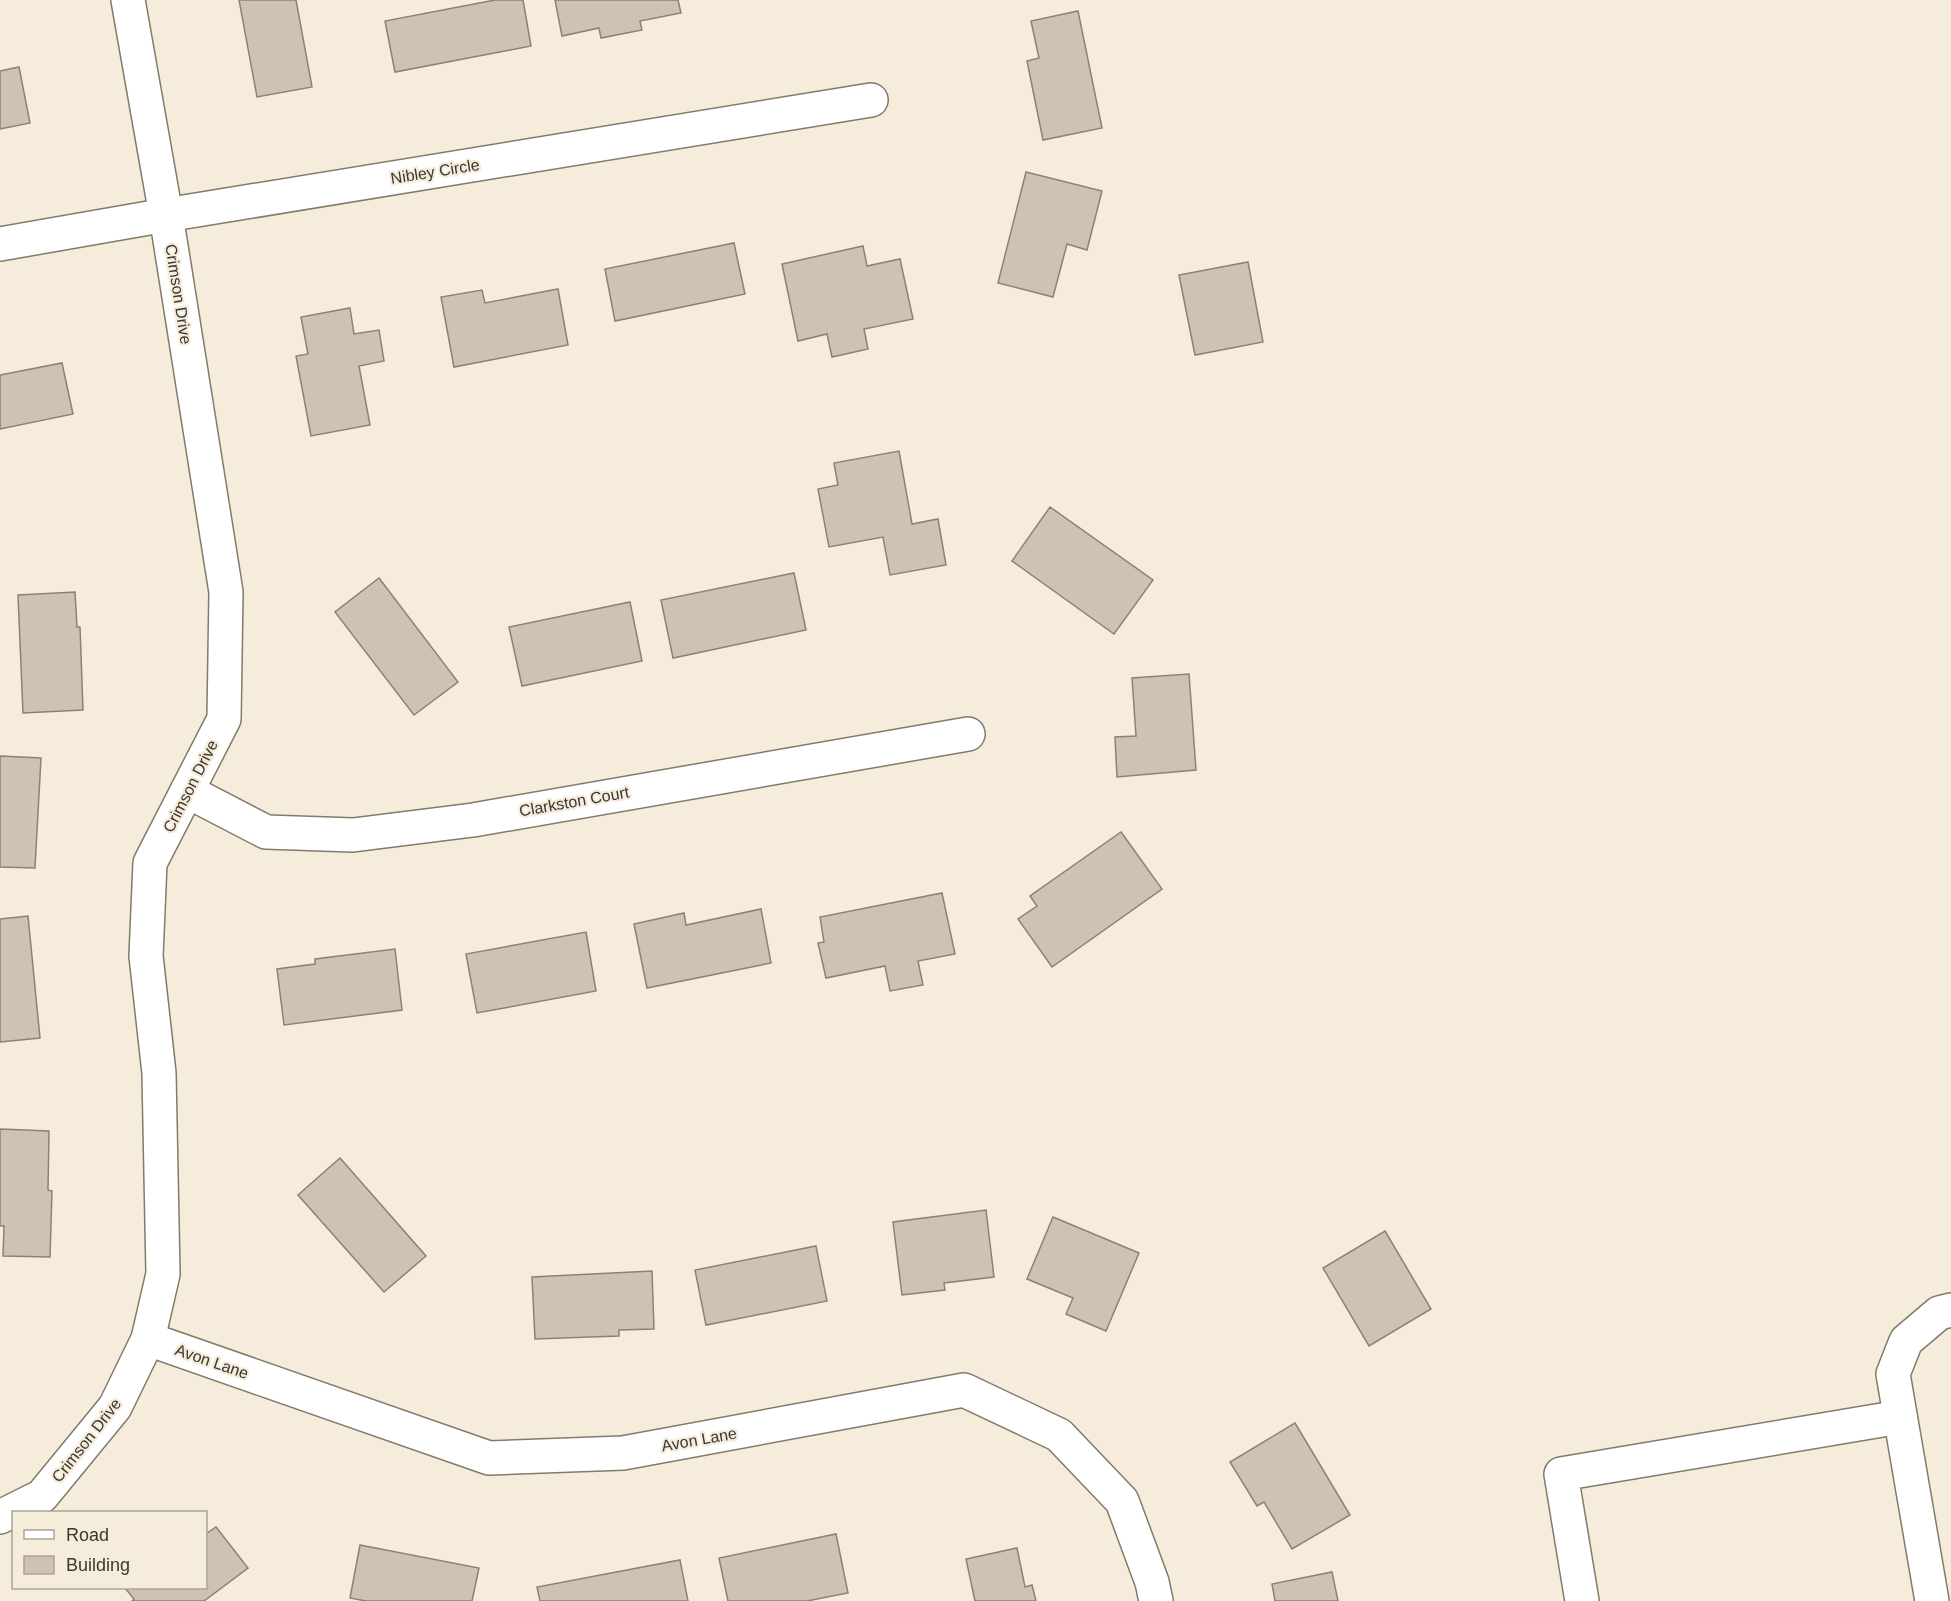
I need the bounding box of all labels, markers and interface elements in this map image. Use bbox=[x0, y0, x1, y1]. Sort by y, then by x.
street label: Nibley Circle bbox=[389, 156, 481, 187]
street label: Crimson Drive bbox=[162, 243, 195, 346]
street label: Crimson Drive bbox=[160, 737, 221, 835]
street label: Clarkston Court bbox=[518, 783, 631, 820]
street label: Avon Lane bbox=[173, 1341, 251, 1382]
street label: Crimson Drive bbox=[48, 1395, 124, 1485]
street label: Avon Lane bbox=[660, 1424, 738, 1454]
legend bbox=[12, 1511, 207, 1589]
text: Road bbox=[66, 1525, 109, 1545]
text: Building bbox=[66, 1555, 130, 1575]

